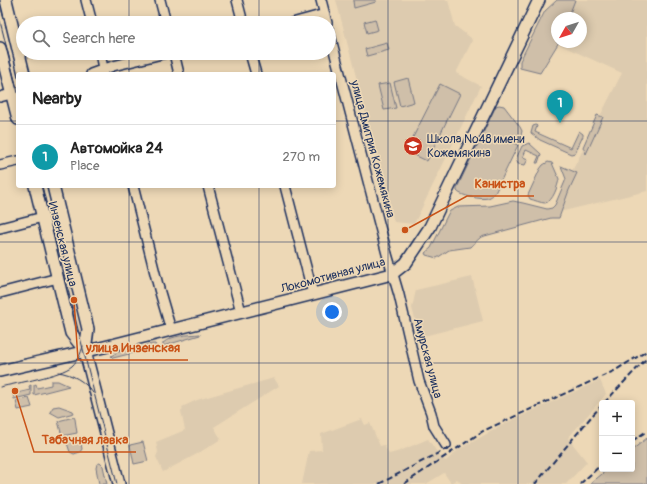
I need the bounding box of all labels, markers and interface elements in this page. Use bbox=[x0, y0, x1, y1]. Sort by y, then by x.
north arrow bbox=[551, 12, 587, 48]
search box bbox=[16, 16, 336, 60]
icon: search bbox=[30, 27, 52, 49]
text: Search here bbox=[62, 29, 135, 48]
street label: улица Дмитрия Кожемякина bbox=[347, 78, 398, 220]
text: Nearby bbox=[32, 88, 81, 109]
pin: 1 bbox=[547, 90, 573, 123]
place label: Школа №48 имени Кожемякина bbox=[427, 132, 525, 161]
school or university icon: Школа №48 имени Кожемякина bbox=[402, 135, 424, 157]
text: Автомойка 24 bbox=[70, 139, 163, 158]
text: 1 bbox=[42, 149, 48, 165]
text: 270 m bbox=[283, 149, 320, 165]
text: Place bbox=[70, 158, 99, 174]
callout: Канистра bbox=[467, 171, 534, 196]
text: Канистра bbox=[475, 176, 525, 192]
street label: Инзенская улица bbox=[45, 200, 80, 288]
street label: Локомотивная улица bbox=[278, 254, 387, 297]
your location bbox=[322, 302, 342, 322]
street label: Амурская улица bbox=[410, 316, 446, 400]
callout: улица Инзенская bbox=[78, 335, 188, 360]
text: улица Инзенская bbox=[85, 340, 180, 356]
map controls bbox=[599, 400, 635, 472]
button: + bbox=[599, 400, 635, 436]
callout: Табачная лавка bbox=[34, 427, 136, 452]
text: Табачная лавка bbox=[41, 432, 128, 448]
button: − bbox=[599, 436, 635, 472]

